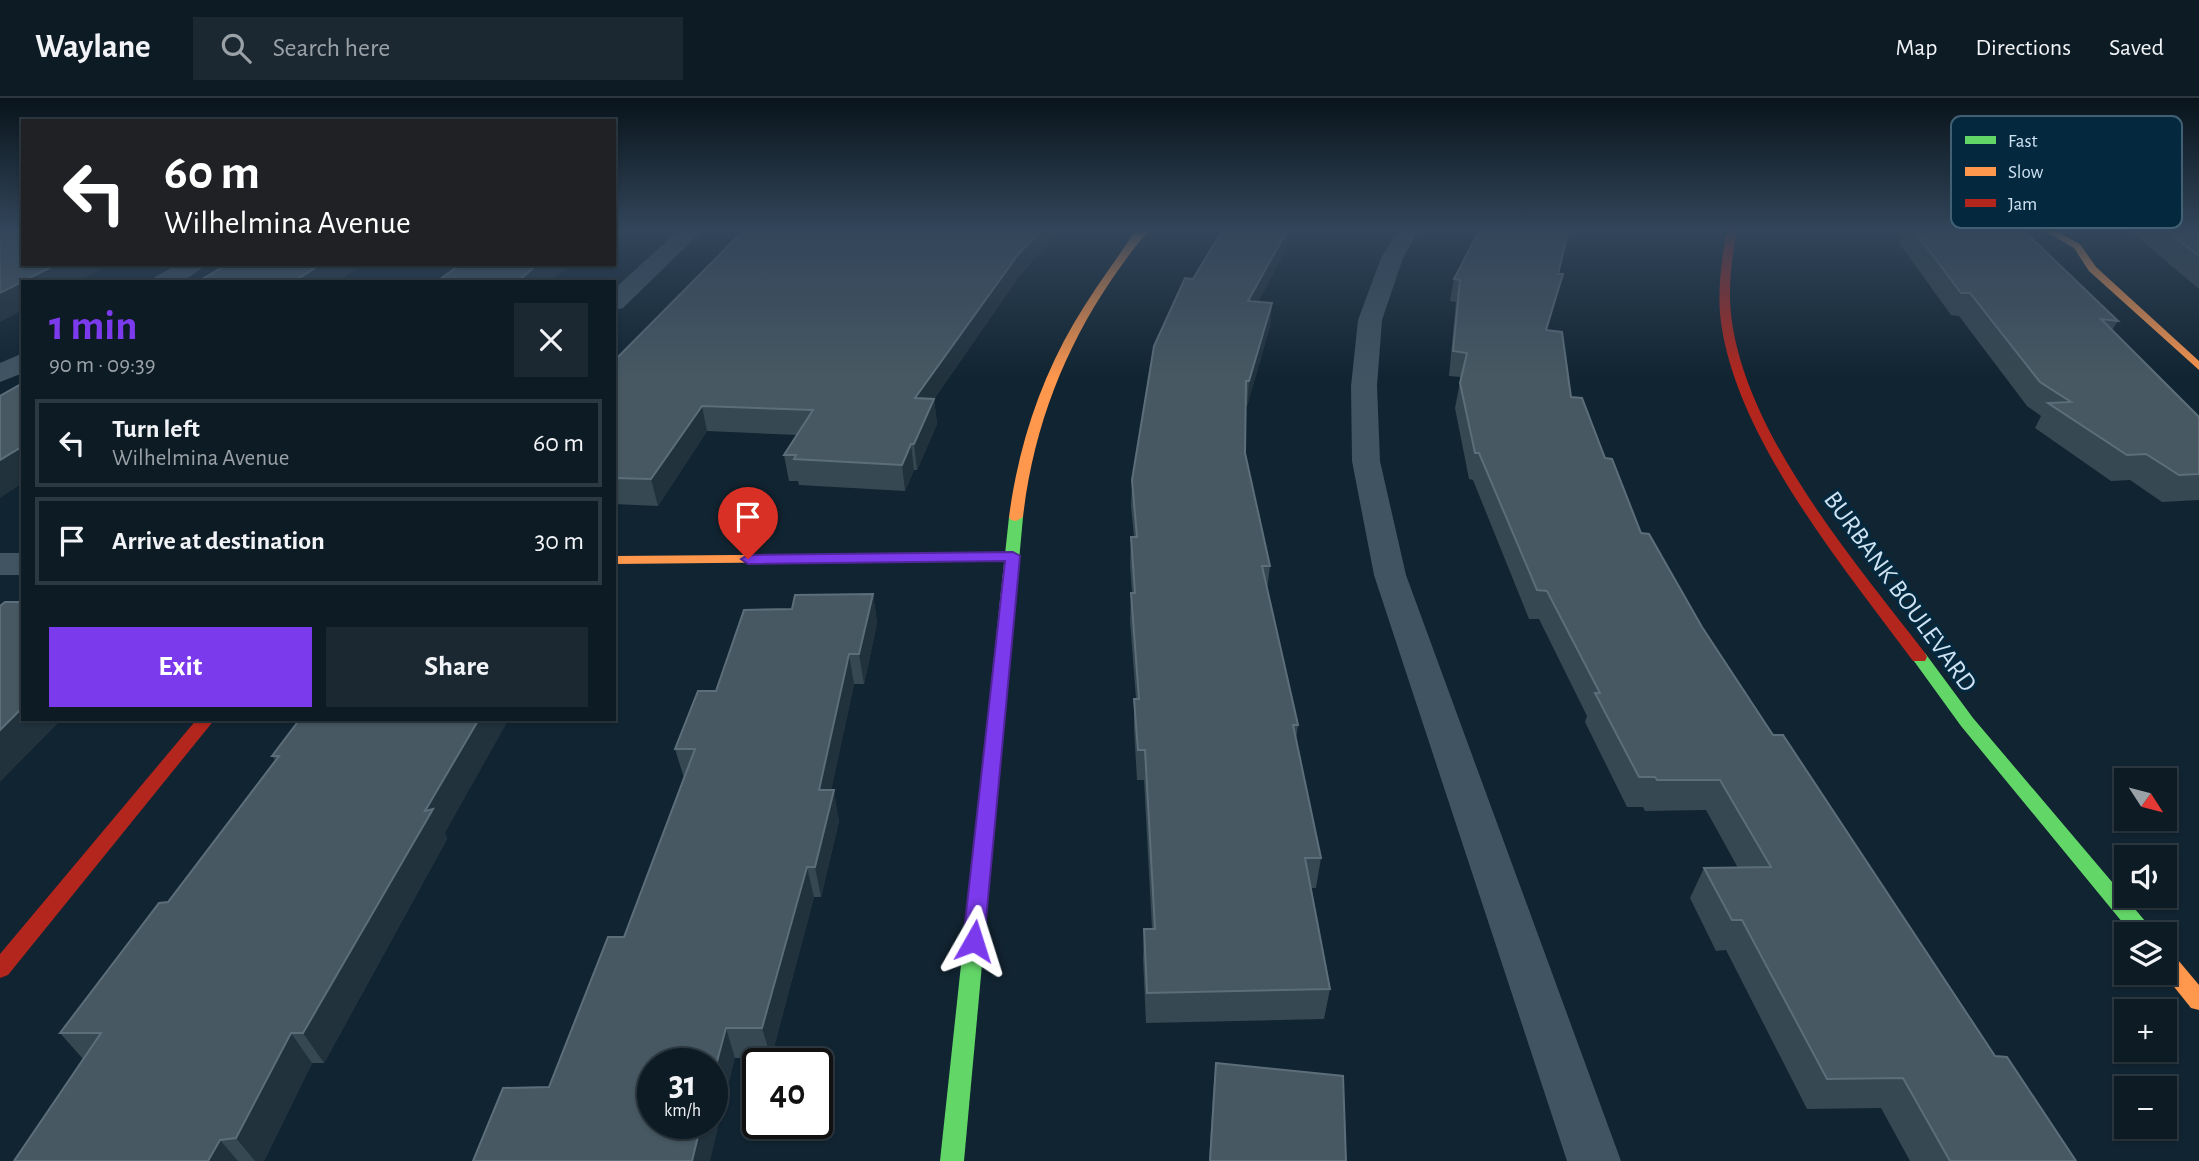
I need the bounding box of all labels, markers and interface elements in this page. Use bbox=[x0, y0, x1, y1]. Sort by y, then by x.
search box bbox=[193, 17, 683, 80]
icon: search bbox=[217, 29, 255, 67]
text: Waylane bbox=[35, 31, 151, 64]
text: Search here bbox=[273, 35, 390, 61]
text: Map bbox=[1895, 36, 1937, 60]
text: Directions bbox=[1975, 36, 2071, 60]
text: Saved bbox=[2109, 36, 2164, 60]
legend bbox=[1951, 116, 2182, 228]
text: Fast bbox=[2008, 132, 2038, 151]
icon: left bbox=[49, 147, 140, 238]
text: 60 m bbox=[164, 149, 260, 198]
text: Slow bbox=[2008, 163, 2044, 182]
text: Jam bbox=[2008, 195, 2037, 214]
text: Wilhelmina Avenue bbox=[164, 207, 411, 239]
button: close bbox=[514, 303, 588, 377]
text: 1 min bbox=[49, 305, 138, 347]
text: 90 m · 09:39 bbox=[49, 354, 156, 377]
text: Turn left bbox=[112, 416, 200, 442]
icon: left bbox=[53, 424, 91, 462]
text: 60 m bbox=[533, 430, 584, 456]
text: Wilhelmina Avenue bbox=[112, 447, 289, 470]
pin bbox=[718, 487, 778, 559]
street label: BURBANK BOULEVARD bbox=[1819, 487, 1981, 696]
icon: arrive bbox=[729, 498, 767, 536]
icon: arrive bbox=[53, 522, 91, 560]
text: Arrive at destination bbox=[112, 528, 325, 554]
text: 30 m bbox=[534, 528, 584, 554]
button: Exit bbox=[49, 627, 312, 707]
button: Share bbox=[326, 627, 588, 707]
north arrow bbox=[2114, 768, 2177, 831]
map controls bbox=[2114, 768, 2177, 1139]
button: sound bbox=[2114, 845, 2177, 908]
position arrow bbox=[937, 904, 1011, 978]
button: layers bbox=[2114, 922, 2177, 985]
button: + bbox=[2114, 999, 2177, 1062]
speed limit sign: 40 bbox=[742, 1048, 833, 1139]
text: 31 bbox=[669, 1067, 696, 1102]
button: − bbox=[2114, 1076, 2177, 1139]
text: km/h bbox=[664, 1102, 701, 1120]

